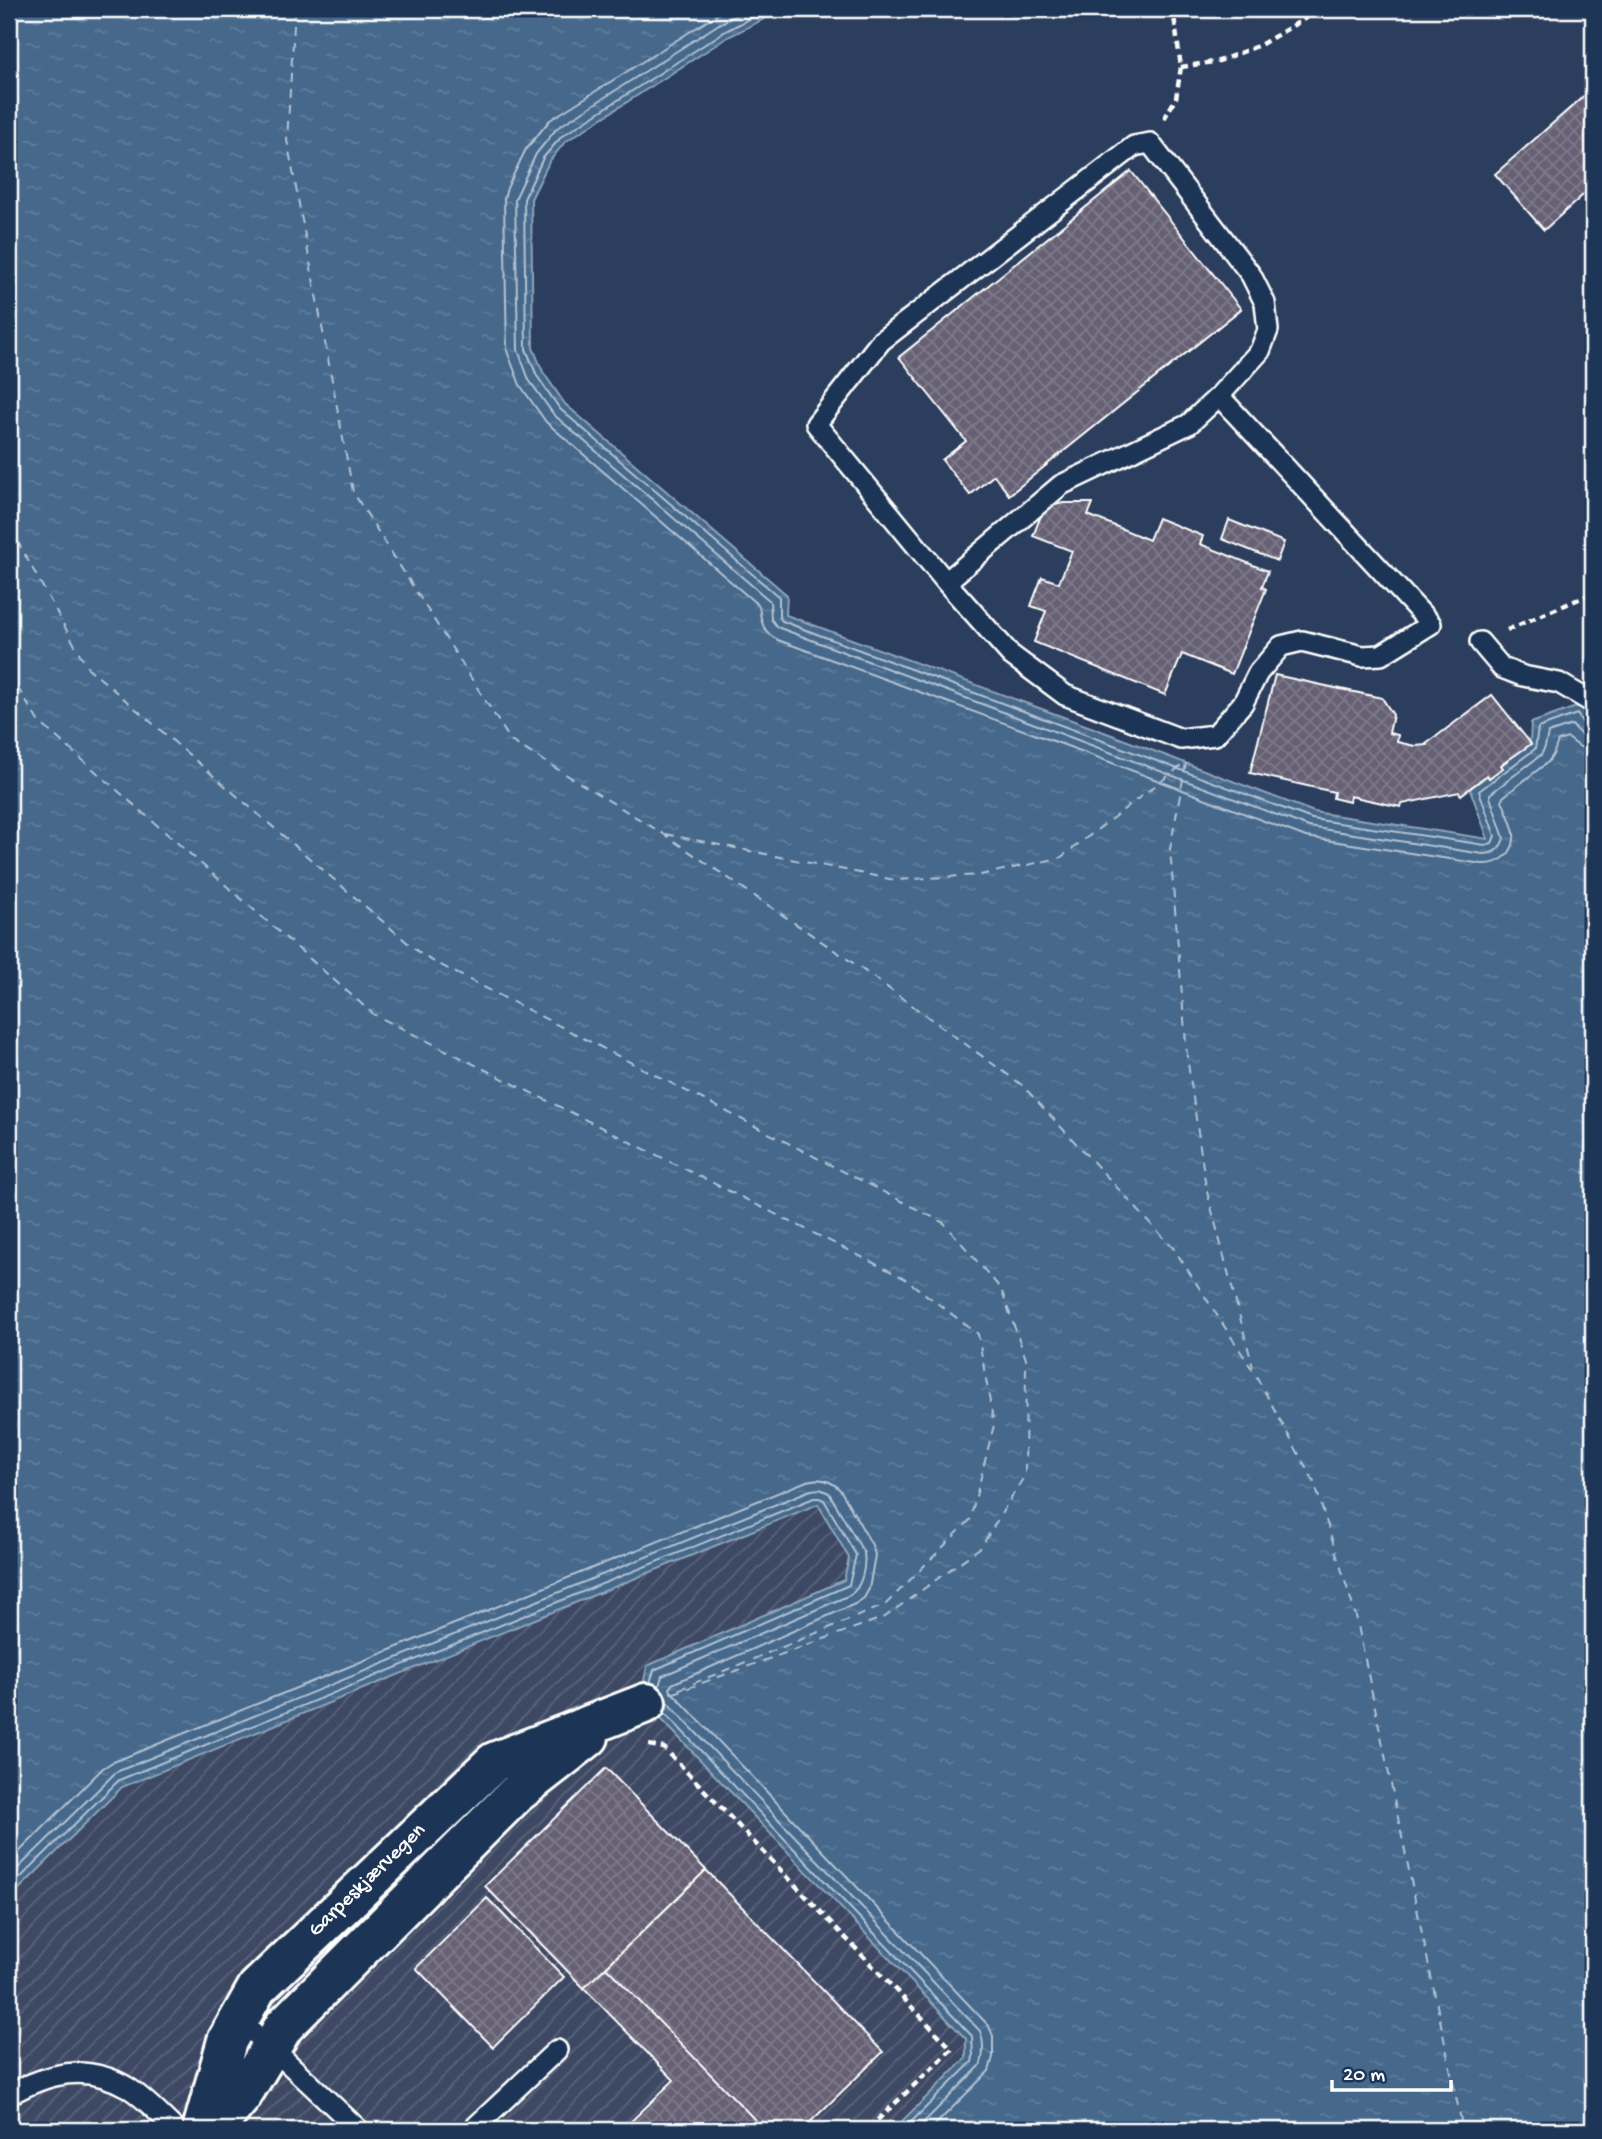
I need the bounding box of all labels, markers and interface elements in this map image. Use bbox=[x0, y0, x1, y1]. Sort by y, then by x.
street label: Garpeskjærvegen bbox=[304, 1819, 432, 1943]
scale bar bbox=[1332, 2048, 1452, 2092]
text: 20 m bbox=[1343, 2064, 1385, 2089]

